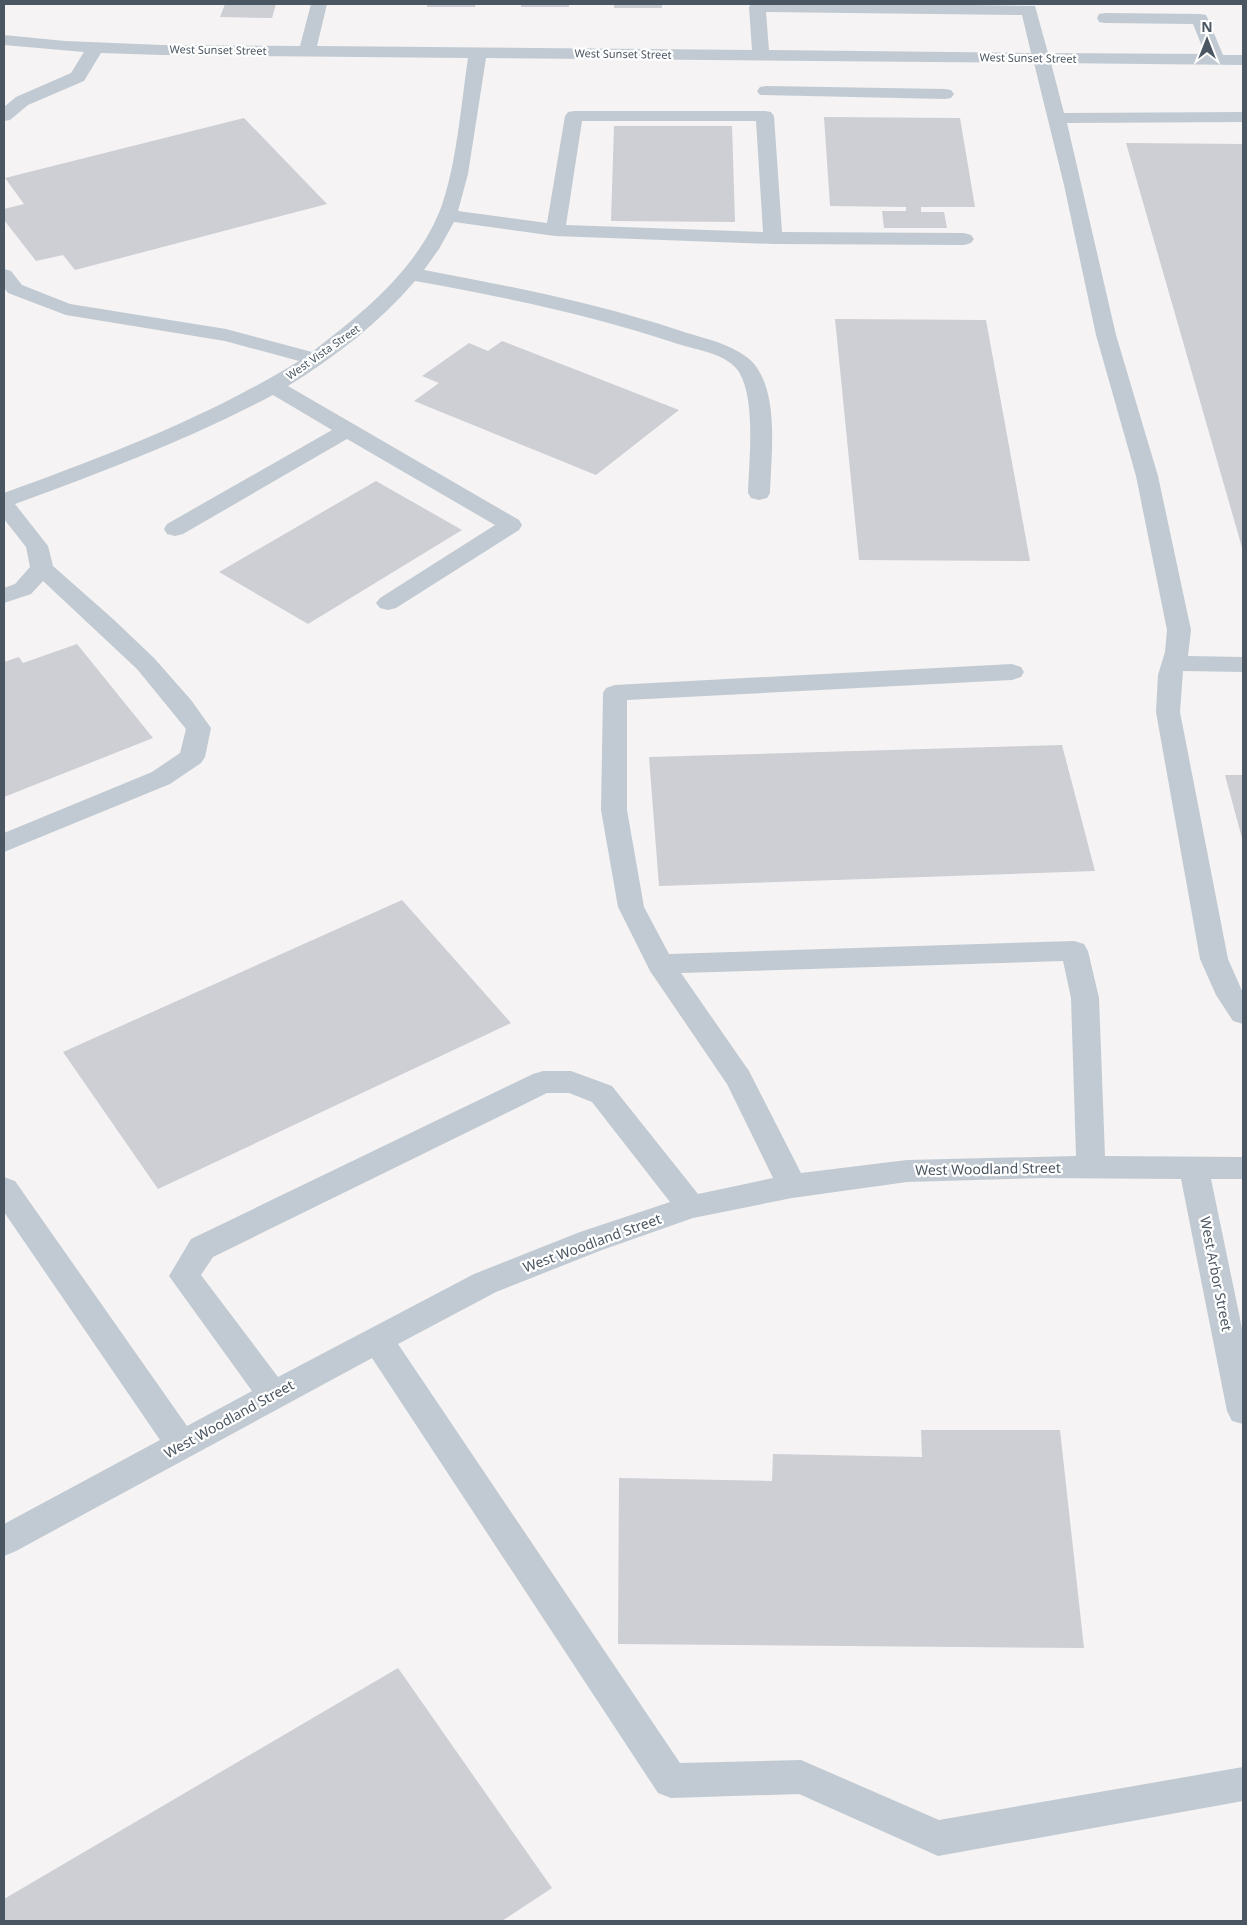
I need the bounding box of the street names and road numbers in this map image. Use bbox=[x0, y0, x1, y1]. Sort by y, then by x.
street label: West Sunset Street bbox=[169, 41, 267, 58]
street label: West Sunset Street bbox=[574, 45, 672, 62]
street label: West Sunset Street bbox=[979, 49, 1077, 66]
street label: West Vista Street bbox=[283, 321, 363, 383]
street label: West Woodland Street bbox=[915, 1158, 1061, 1179]
street label: West Woodland Street bbox=[520, 1209, 664, 1276]
street label: West Arbor Street bbox=[1196, 1215, 1237, 1333]
street label: West Woodland Street bbox=[160, 1375, 297, 1462]

